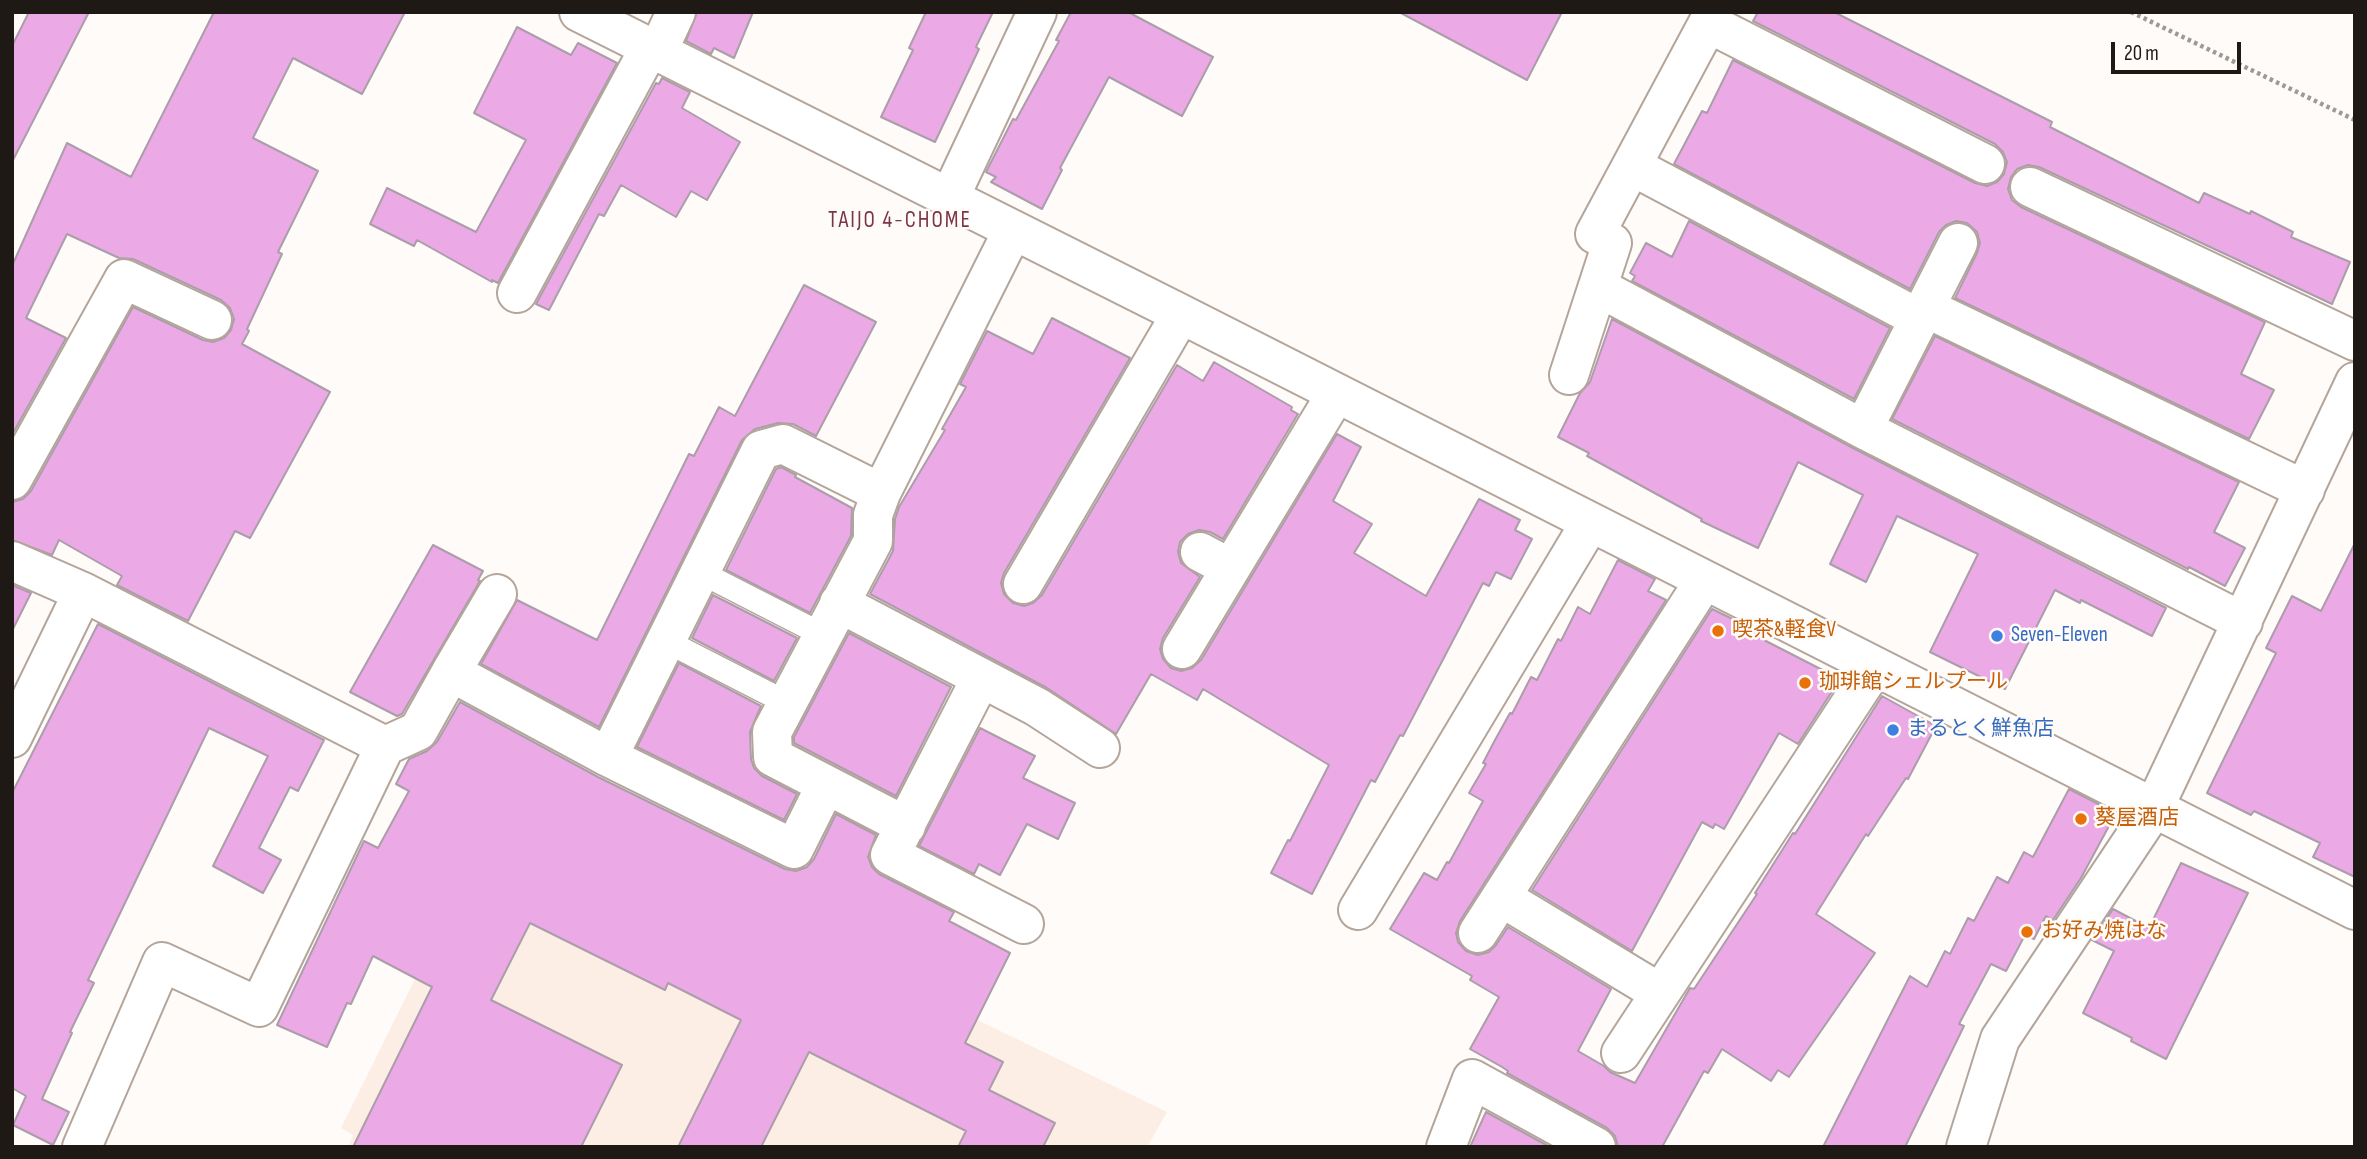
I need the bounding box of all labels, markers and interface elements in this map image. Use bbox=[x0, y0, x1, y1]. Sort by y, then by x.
scale bar bbox=[2115, 28, 2244, 72]
text: 20 m bbox=[2124, 41, 2159, 66]
district label: TAIJO 4-CHOME bbox=[830, 207, 970, 235]
place label: 喫茶&軽食V bbox=[1732, 618, 1836, 644]
marker: 喫茶&軽食V bbox=[1710, 623, 1726, 639]
place label: Seven-Eleven bbox=[2011, 623, 2108, 649]
marker: Seven-Eleven bbox=[1989, 628, 2005, 644]
place label: 珈琲館シェルプール bbox=[1819, 670, 2008, 696]
marker: 珈琲館シェルプール bbox=[1797, 675, 1813, 691]
place label: まるとく鮮魚店 bbox=[1907, 717, 2054, 743]
marker: まるとく鮮魚店 bbox=[1885, 722, 1901, 738]
place label: 葵屋酒店 bbox=[2095, 806, 2179, 832]
marker: 葵屋酒店 bbox=[2073, 811, 2089, 827]
place label: お好み焼はな bbox=[2041, 919, 2167, 945]
marker: お好み焼はな bbox=[2019, 924, 2035, 940]

